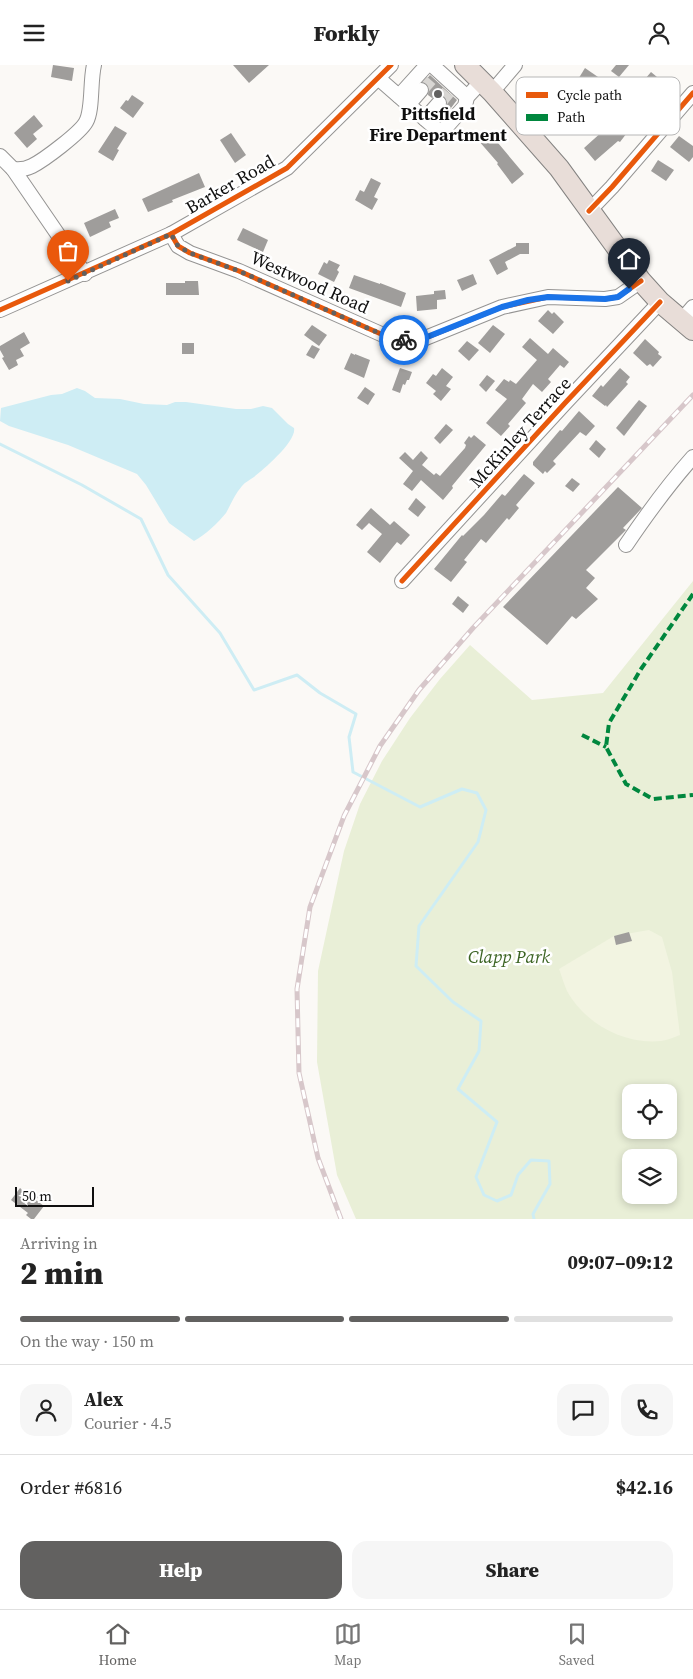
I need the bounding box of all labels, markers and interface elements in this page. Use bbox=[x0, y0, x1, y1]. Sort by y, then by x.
text: Forkly bbox=[313, 18, 380, 48]
icon: menu bbox=[20, 19, 48, 47]
icon: person bbox=[645, 19, 673, 47]
legend bbox=[516, 77, 680, 135]
text: Cycle path bbox=[557, 85, 622, 105]
marker: Pittsfield Fire Department bbox=[432, 88, 444, 100]
place label: Pittsfield Fire Department bbox=[369, 101, 507, 147]
text: Path bbox=[557, 107, 585, 127]
street label: Barker Road bbox=[181, 148, 279, 220]
pin bbox=[47, 230, 89, 281]
icon: bag bbox=[54, 237, 82, 265]
pin bbox=[608, 238, 650, 289]
street label: Westwood Road bbox=[247, 245, 373, 319]
icon: home bbox=[615, 245, 643, 273]
courier bbox=[379, 315, 429, 365]
icon: bike bbox=[390, 326, 418, 354]
street label: McKinley Terrace bbox=[464, 371, 576, 493]
park label: Clapp Park bbox=[468, 944, 551, 969]
map controls bbox=[622, 1084, 677, 1204]
button: locate bbox=[622, 1084, 677, 1139]
button: layers bbox=[622, 1149, 677, 1204]
scale bar bbox=[15, 1184, 94, 1207]
text: 50 m bbox=[22, 1186, 52, 1206]
text: Arriving in bbox=[20, 1232, 98, 1254]
text: 09:07–09:12 bbox=[568, 1249, 673, 1275]
text: 2 min bbox=[20, 1251, 103, 1295]
text: On the way · 150 m bbox=[20, 1330, 154, 1352]
button: person bbox=[20, 1384, 72, 1436]
button: chat bbox=[557, 1384, 609, 1436]
button: phone bbox=[621, 1384, 673, 1436]
text: Alex bbox=[84, 1386, 123, 1412]
text: Courier · 4.5 bbox=[84, 1412, 172, 1434]
text: Order #6816 bbox=[20, 1474, 122, 1500]
text: $42.16 bbox=[616, 1474, 673, 1500]
button: Help bbox=[20, 1541, 342, 1599]
button: Share bbox=[352, 1541, 673, 1599]
tab: Home bbox=[98, 1620, 137, 1670]
tab: Map bbox=[334, 1620, 362, 1670]
tab: Saved bbox=[559, 1620, 595, 1670]

